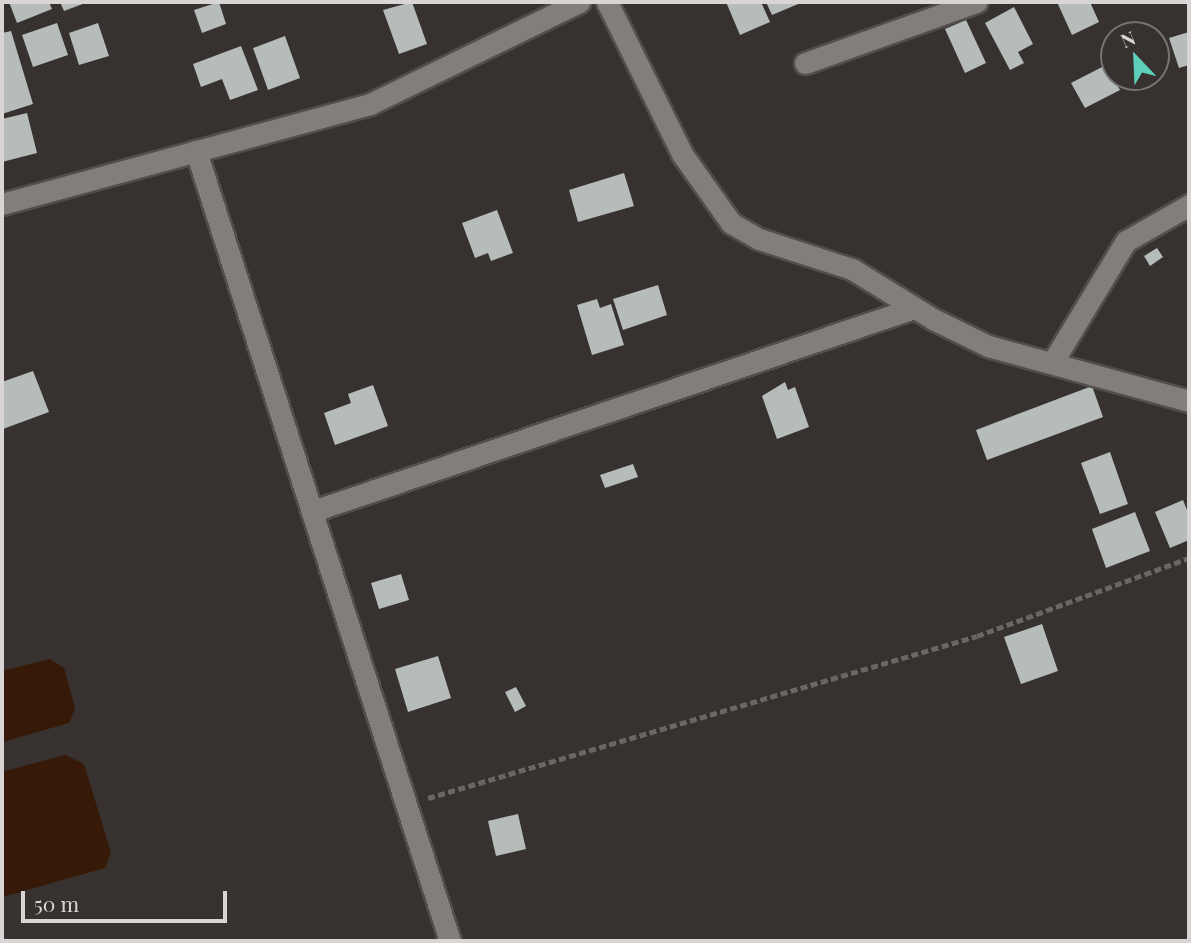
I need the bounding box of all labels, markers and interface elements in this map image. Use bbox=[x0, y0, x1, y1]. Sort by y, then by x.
north arrow bbox=[1100, 21, 1170, 91]
text: N bbox=[1116, 24, 1139, 53]
scale bar bbox=[24, 876, 231, 920]
text: 50 m bbox=[34, 889, 79, 917]

